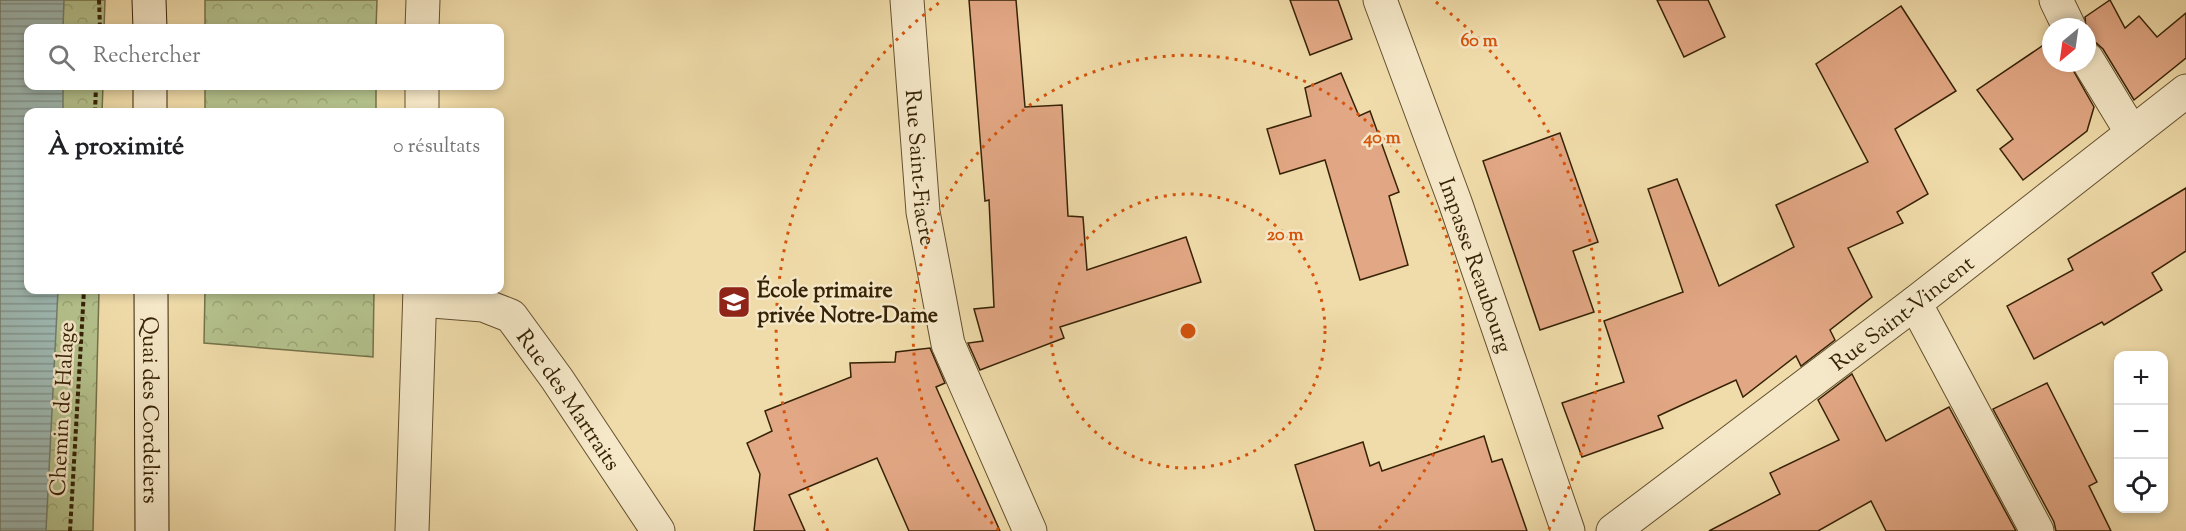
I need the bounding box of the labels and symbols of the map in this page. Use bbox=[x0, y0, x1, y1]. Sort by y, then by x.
north arrow bbox=[2042, 18, 2096, 72]
text: 60 m bbox=[1460, 29, 1498, 55]
street label: Rue Saint-Fiacre bbox=[895, 88, 942, 249]
text: 40 m bbox=[1362, 126, 1401, 152]
street label: Impasse Reaubourg bbox=[1428, 174, 1519, 358]
text: 20 m bbox=[1267, 223, 1303, 249]
street label: Rue Saint-Vincent bbox=[1825, 249, 1982, 380]
place label: École primaire privée Notre-Dame bbox=[757, 275, 938, 333]
school or university icon: École primaire privée Notre-Dame bbox=[716, 284, 752, 320]
street label: Quai des Cordeliers bbox=[132, 316, 165, 504]
street label: Chemin de Halage bbox=[43, 321, 85, 497]
centre of rings bbox=[1178, 321, 1198, 341]
street label: Rue des Martraits bbox=[507, 324, 627, 478]

